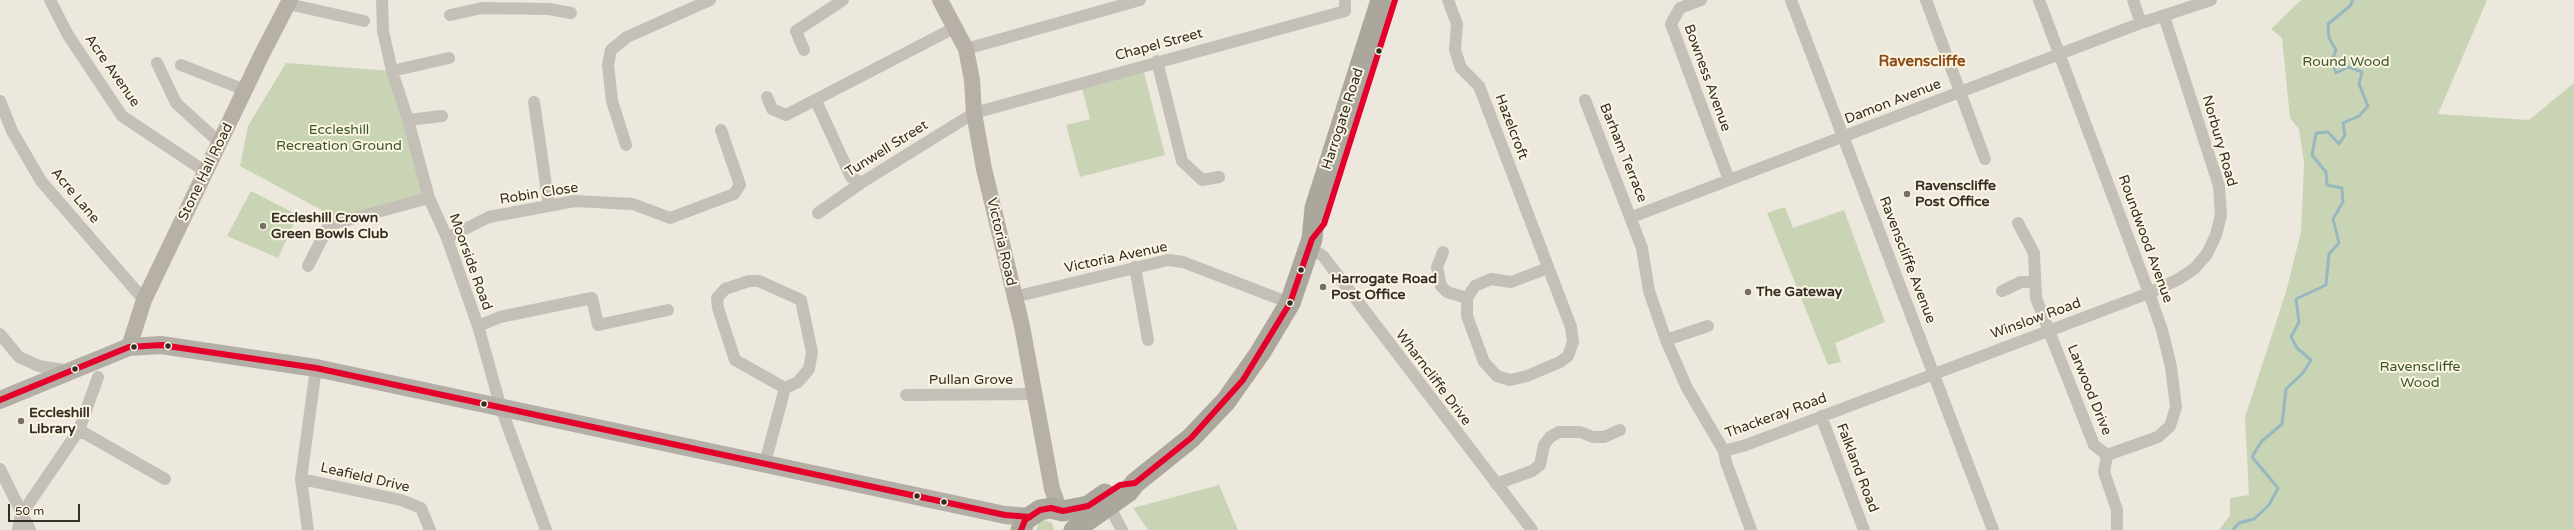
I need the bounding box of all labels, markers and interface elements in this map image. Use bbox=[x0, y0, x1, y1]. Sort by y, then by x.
street label: Bowness Avenue bbox=[1680, 22, 1734, 134]
street label: Chapel Street bbox=[1113, 25, 1205, 65]
street label: Acre Avenue bbox=[81, 32, 143, 110]
unlabelled marker bbox=[1374, 46, 1384, 56]
district label: Ravenscliffe bbox=[1879, 53, 1965, 71]
park label: Round Wood bbox=[2302, 54, 2390, 70]
street label: Harrogate Road bbox=[1319, 66, 1367, 172]
street label: Damon Avenue bbox=[1842, 76, 1944, 128]
street label: Hazelcroft bbox=[1491, 92, 1531, 162]
street label: Norbury Road bbox=[2198, 94, 2240, 188]
street label: Barham Terrace bbox=[1595, 101, 1651, 205]
street label: Tunwell Street bbox=[843, 117, 931, 181]
street label: Stone Hall Road bbox=[175, 121, 237, 223]
park label: Eccleshill Recreation Ground bbox=[276, 122, 402, 154]
street label: Acre Lane bbox=[47, 165, 103, 227]
street label: Roundwood Avenue bbox=[2114, 173, 2176, 305]
place label: Ravenscliffe Post Office bbox=[1915, 178, 1996, 210]
street label: Robin Close bbox=[499, 179, 579, 209]
marker: Ravenscliffe Post Office bbox=[1902, 189, 1912, 199]
street label: Ravenscliffe Avenue bbox=[1875, 194, 1939, 326]
street label: Victoria Road bbox=[983, 196, 1019, 288]
place label: Eccleshill Crown Green Bowls Club bbox=[271, 210, 388, 242]
street label: Moorside Road bbox=[445, 211, 495, 313]
marker: Eccleshill Crown Green Bowls Club bbox=[258, 221, 268, 231]
street label: Victoria Avenue bbox=[1063, 239, 1169, 277]
unlabelled marker bbox=[1296, 265, 1306, 275]
place label: Harrogate Road Post Office bbox=[1331, 271, 1437, 304]
marker: Harrogate Road Post Office bbox=[1318, 282, 1328, 292]
place label: The Gateway bbox=[1756, 284, 1842, 300]
marker: The Gateway bbox=[1743, 287, 1753, 297]
street label: Winslow Road bbox=[1989, 295, 2083, 343]
unlabelled marker bbox=[1285, 298, 1295, 308]
street label: Wharncliffe Drive bbox=[1392, 327, 1474, 429]
unlabelled marker bbox=[163, 341, 173, 351]
unlabelled marker bbox=[129, 342, 139, 352]
street label: Larwood Drive bbox=[2063, 342, 2115, 438]
park label: Ravenscliffe Wood bbox=[2380, 359, 2460, 392]
unlabelled marker bbox=[70, 364, 80, 374]
street label: Pullan Grove bbox=[929, 372, 1013, 388]
street label: Thackeray Road bbox=[1723, 390, 1829, 442]
unlabelled marker bbox=[479, 399, 489, 409]
place label: Eccleshill Library bbox=[29, 405, 90, 438]
marker: Eccleshill Library bbox=[16, 416, 26, 426]
street label: Falkland Road bbox=[1832, 421, 1882, 515]
street label: Leafield Drive bbox=[319, 460, 411, 496]
unlabelled marker bbox=[912, 491, 922, 501]
scale bar bbox=[10, 496, 82, 522]
unlabelled marker bbox=[939, 497, 949, 507]
text: 50 m bbox=[15, 504, 44, 518]

